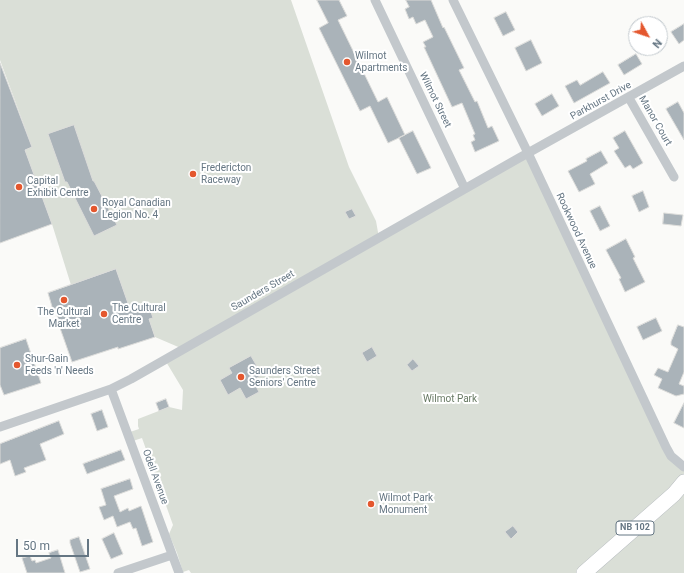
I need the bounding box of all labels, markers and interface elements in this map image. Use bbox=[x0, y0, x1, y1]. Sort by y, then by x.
north arrow bbox=[628, 16, 668, 56]
text: N bbox=[649, 36, 664, 51]
place label: Wilmot Apartments bbox=[355, 50, 408, 74]
marker: Wilmot Apartments bbox=[342, 57, 352, 67]
street label: Wilmot Street bbox=[416, 70, 454, 130]
street label: Parkhurst Drive bbox=[568, 79, 634, 123]
street label: Manor Court bbox=[636, 94, 674, 148]
place label: Fredericton Raceway bbox=[201, 162, 251, 186]
marker: Fredericton Raceway bbox=[188, 169, 198, 179]
place label: Capital Exhibit Centre bbox=[27, 175, 89, 198]
marker: Capital Exhibit Centre bbox=[14, 182, 24, 192]
street label: Rookwood Avenue bbox=[553, 191, 599, 271]
place label: Royal Canadian Legion No. 4 bbox=[102, 197, 171, 220]
marker: Royal Canadian Legion No. 4 bbox=[89, 204, 99, 214]
street label: Saunders Street bbox=[229, 268, 297, 314]
marker: The Cultural Market bbox=[59, 295, 69, 305]
place label: The Cultural Centre bbox=[112, 302, 166, 326]
place label: The Cultural Market bbox=[37, 306, 91, 330]
marker: The Cultural Centre bbox=[99, 309, 109, 319]
place label: Shur-Gain Feeds 'n' Needs bbox=[25, 353, 94, 376]
marker: Shur-Gain Feeds 'n' Needs bbox=[12, 360, 22, 370]
place label: Saunders Street Seniors' Centre bbox=[249, 365, 320, 388]
marker: Saunders Street Seniors' Centre bbox=[236, 372, 246, 382]
park label: Wilmot Park bbox=[423, 393, 477, 405]
street label: Odell Avenue bbox=[139, 448, 171, 506]
place label: Wilmot Park Monument bbox=[379, 492, 433, 516]
marker: Wilmot Park Monument bbox=[366, 499, 376, 509]
road number: NB 102 bbox=[616, 521, 654, 535]
scale bar bbox=[18, 531, 91, 557]
text: 50 m bbox=[23, 539, 50, 553]

